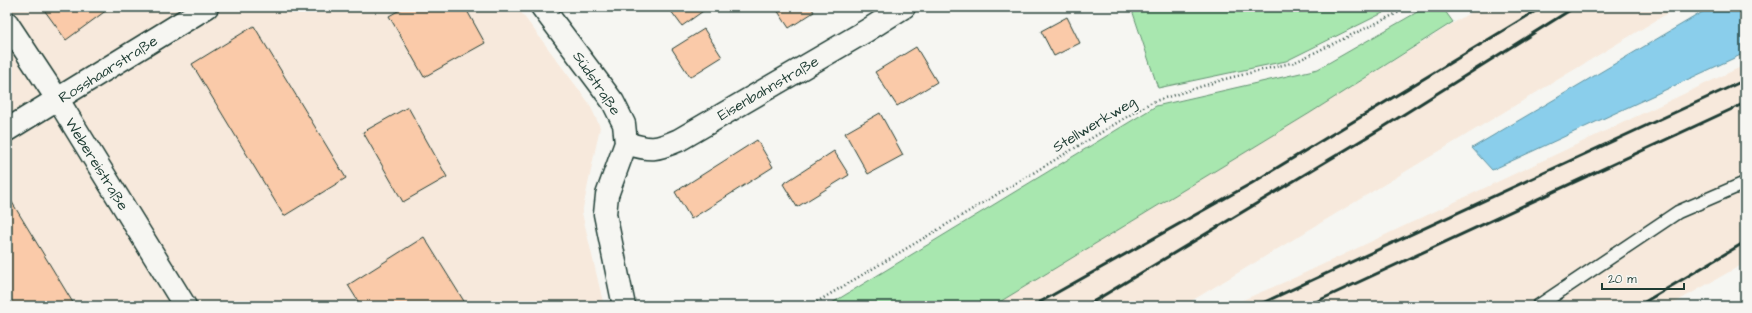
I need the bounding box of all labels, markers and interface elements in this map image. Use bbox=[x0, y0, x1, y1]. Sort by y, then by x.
street label: Rosshaarstraße bbox=[55, 30, 162, 108]
street label: Südstraße bbox=[567, 47, 626, 120]
street label: Eisenbahnstraße bbox=[714, 51, 823, 126]
street label: Stellwerkweg bbox=[1048, 91, 1141, 159]
street label: Webereistraße bbox=[60, 114, 133, 215]
scale bar bbox=[1602, 265, 1684, 291]
text: 20 m bbox=[1608, 271, 1637, 288]

